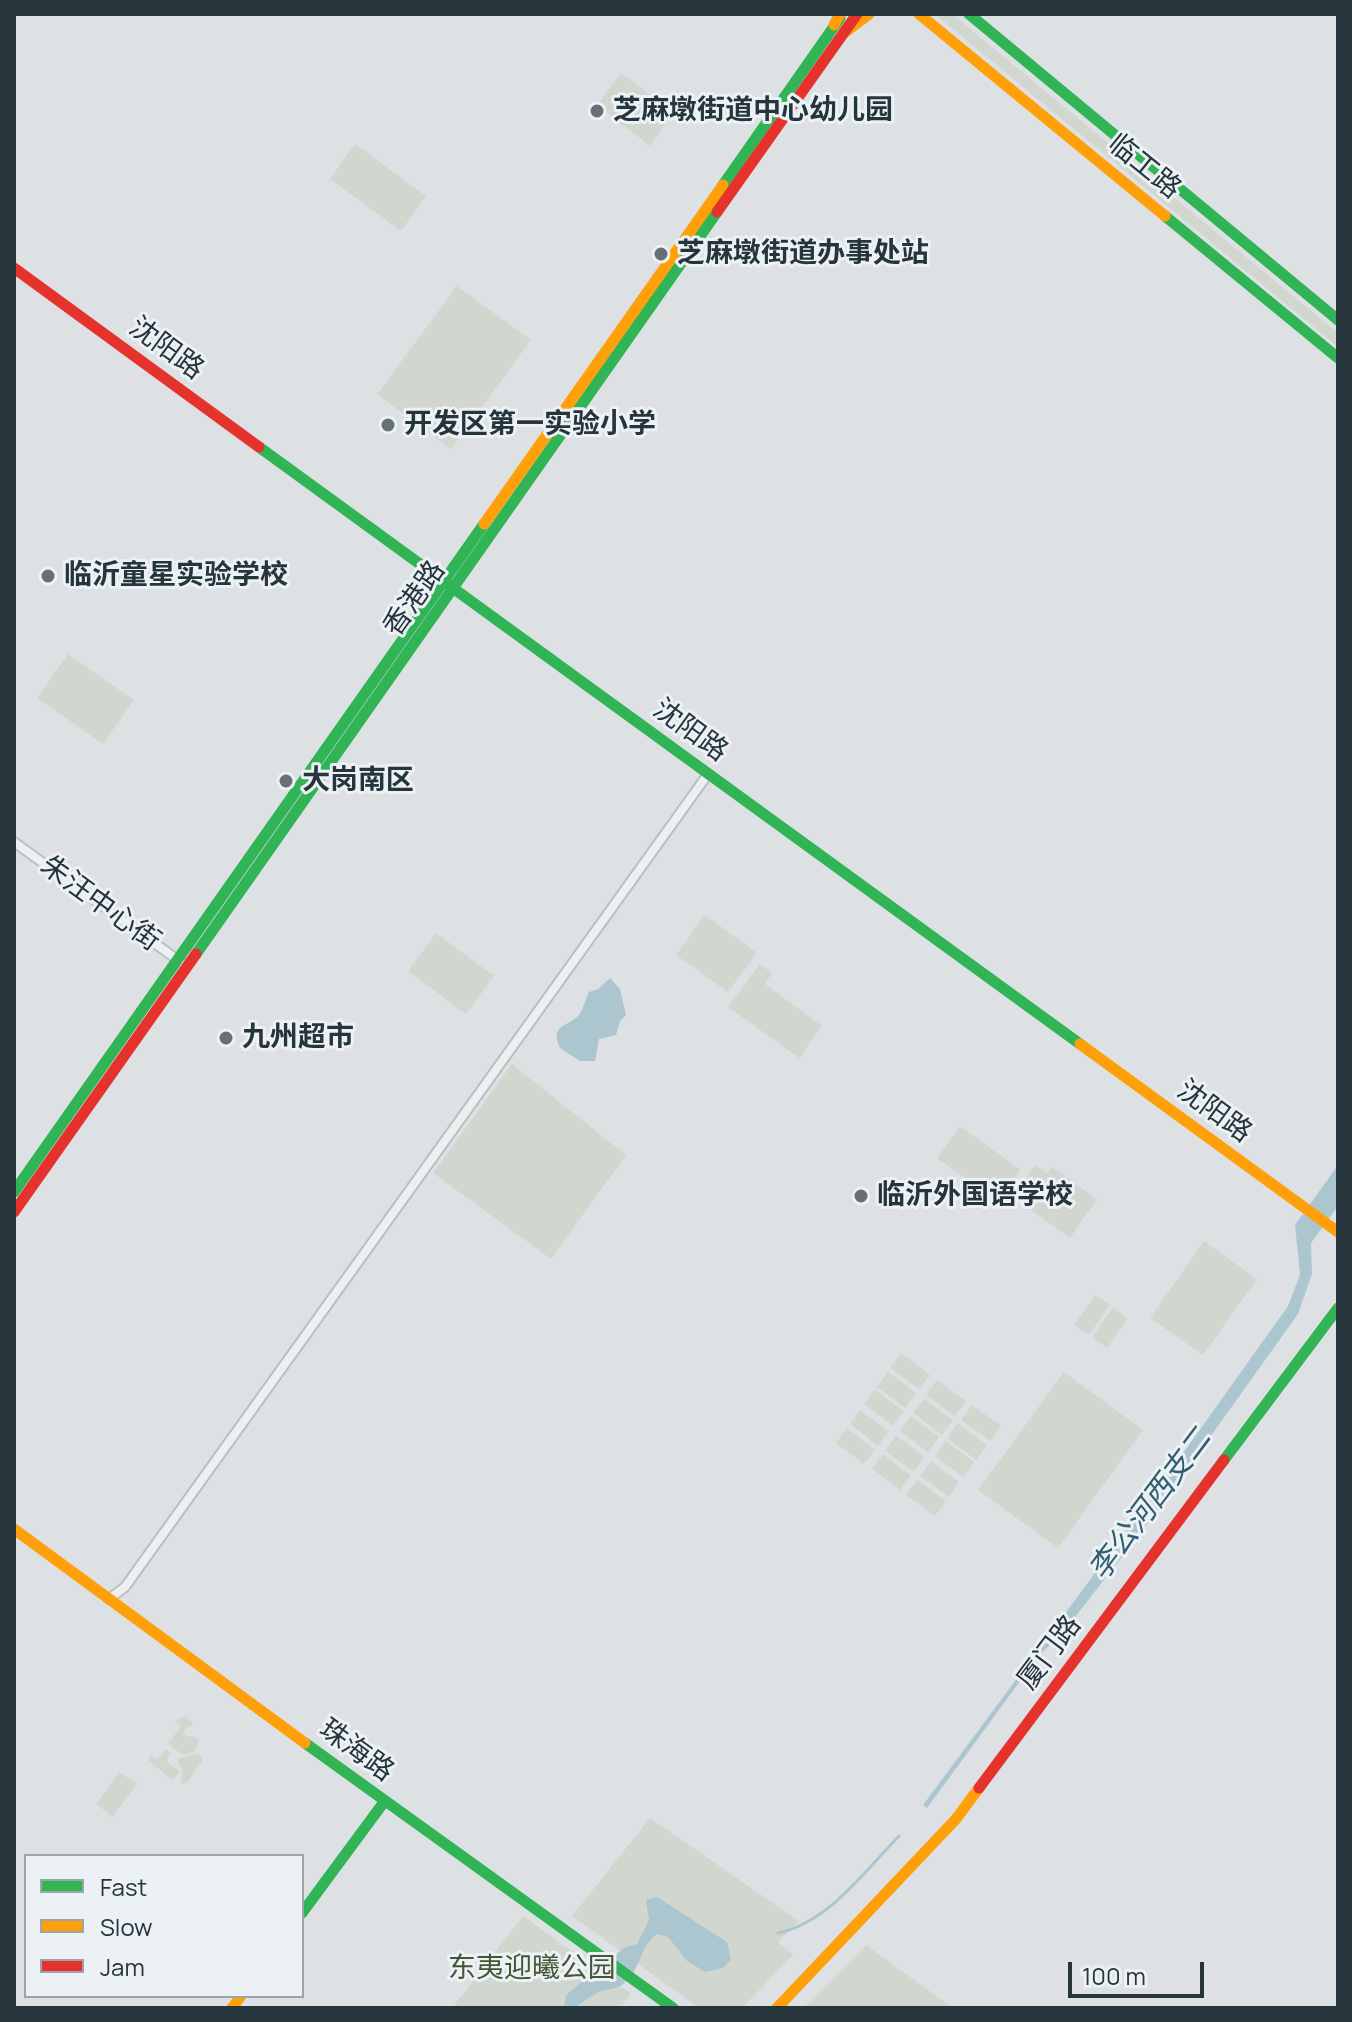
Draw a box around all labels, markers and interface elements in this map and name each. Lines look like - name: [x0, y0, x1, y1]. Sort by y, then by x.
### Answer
- place label: 芝麻墩街道中心幼儿园: [613, 94, 893, 128]
- marker: 芝麻墩街道中心幼儿园: [588, 102, 606, 120]
- street label: 临工路: [1101, 128, 1187, 206]
- place label: 芝麻墩街道办事处站: [677, 237, 929, 271]
- marker: 芝麻墩街道办事处站: [652, 245, 670, 263]
- street label: 沈阳路: [122, 311, 210, 387]
- place label: 开发区第一实验小学: [404, 408, 656, 442]
- marker: 开发区第一实验小学: [379, 416, 397, 434]
- street label: 香港路: [377, 555, 453, 643]
- place label: 临沂童星实验学校: [64, 559, 288, 593]
- marker: 临沂童星实验学校: [39, 567, 57, 585]
- street label: 沈阳路: [646, 693, 734, 769]
- place label: 大岗南区: [302, 764, 414, 798]
- marker: 大岗南区: [277, 772, 295, 790]
- street label: 朱汪中心街: [33, 849, 167, 959]
- place label: 九州超市: [242, 1021, 354, 1055]
- marker: 九州超市: [217, 1029, 235, 1047]
- street label: 沈阳路: [1170, 1074, 1258, 1150]
- place label: 临沂外国语学校: [877, 1179, 1073, 1213]
- marker: 临沂外国语学校: [852, 1187, 870, 1205]
- water label: 李公河西支二: [1082, 1422, 1220, 1588]
- street label: 厦门路: [1011, 1609, 1089, 1697]
- street label: 珠海路: [312, 1713, 400, 1789]
- legend: [24, 1854, 304, 1998]
- text: Fast: [100, 1870, 147, 1903]
- text: Slow: [100, 1910, 153, 1943]
- scale bar: [1072, 1946, 1208, 1996]
- text: Jam: [100, 1950, 145, 1983]
- park label: 东夷迎曦公园: [448, 1952, 616, 1986]
- text: 100 m: [1082, 1959, 1146, 1992]

